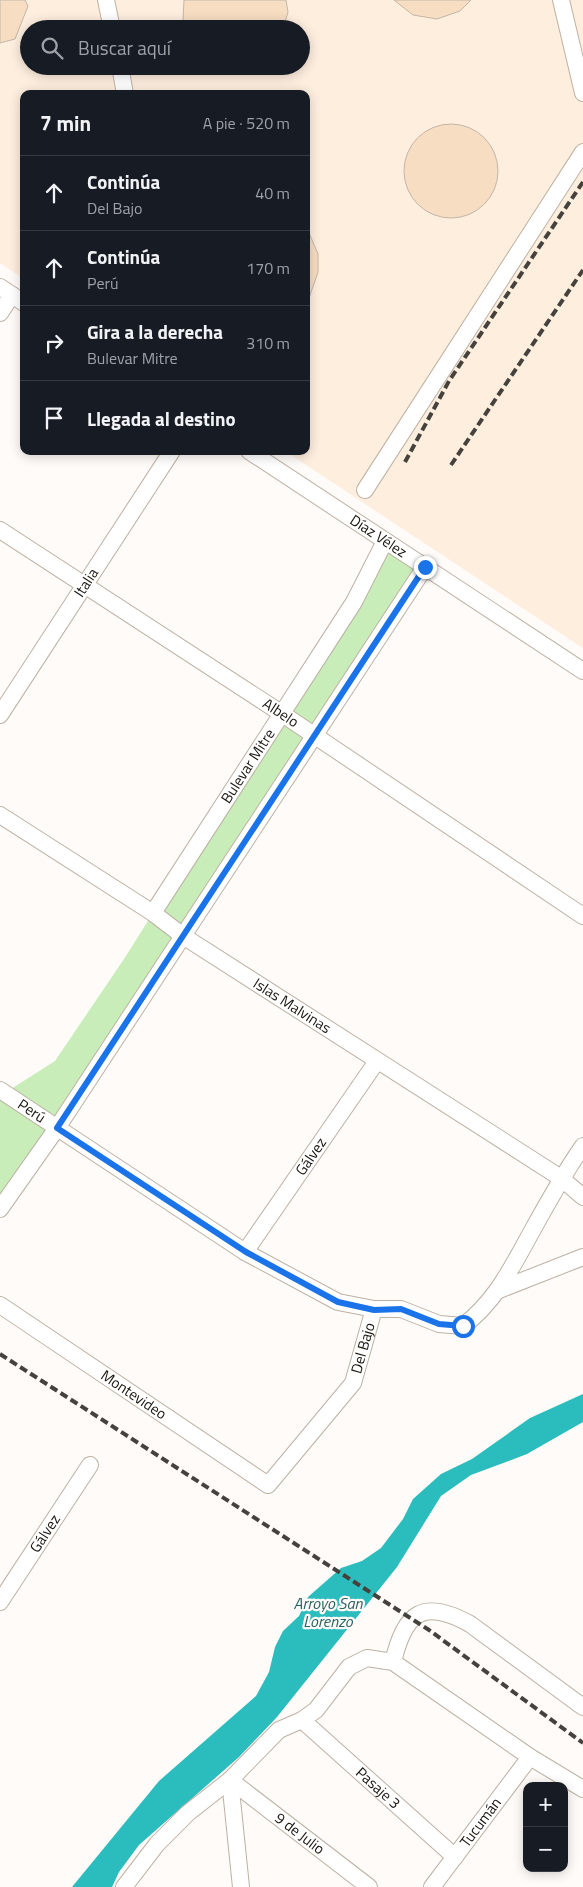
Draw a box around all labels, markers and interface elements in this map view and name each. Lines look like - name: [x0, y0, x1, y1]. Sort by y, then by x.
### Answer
- search box: [20, 20, 310, 75]
- text: Buscar aquí: [78, 33, 171, 62]
- icon: search: [38, 34, 66, 62]
- text: 7 min: [40, 107, 91, 139]
- text: A pie · 520 m: [203, 111, 290, 135]
- text: Continúa: [87, 167, 160, 196]
- icon: ahead: [40, 179, 68, 207]
- text: 40 m: [255, 181, 290, 205]
- text: Del Bajo: [87, 196, 142, 220]
- text: Continúa: [87, 242, 160, 271]
- icon: ahead: [40, 254, 68, 282]
- text: 170 m: [246, 256, 290, 280]
- text: Perú: [87, 271, 119, 295]
- text: Gira a la derecha: [87, 317, 223, 346]
- icon: right: [40, 329, 68, 357]
- text: 310 m: [246, 331, 290, 355]
- text: Bulevar Mitre: [87, 346, 178, 370]
- icon: arrive: [40, 404, 68, 432]
- text: Llegada al destino: [87, 404, 236, 433]
- street label: Díaz Vélez: [346, 509, 412, 563]
- route end: [414, 556, 437, 579]
- street label: Italia: [68, 563, 104, 602]
- street label: Albelo: [258, 692, 304, 733]
- street label: Bulevar Mitre: [215, 724, 280, 808]
- street label: Islas Malvinas: [249, 972, 336, 1039]
- street label: Perú: [13, 1093, 51, 1128]
- street label: Gálvez: [289, 1132, 332, 1180]
- route start: [452, 1315, 475, 1338]
- street label: Del Bajo: [344, 1320, 381, 1376]
- street label: Montevideo: [96, 1364, 172, 1425]
- street label: Gálvez: [24, 1509, 66, 1557]
- water label: Arroyo San Lorenzo: [294, 1591, 363, 1633]
- street label: Pasaje 3: [351, 1761, 406, 1814]
- map controls: [523, 1782, 568, 1872]
- button: +: [523, 1782, 568, 1827]
- street label: Tucumán: [454, 1792, 507, 1852]
- street label: 9 de Julio: [270, 1807, 330, 1860]
- button: −: [523, 1827, 568, 1872]

